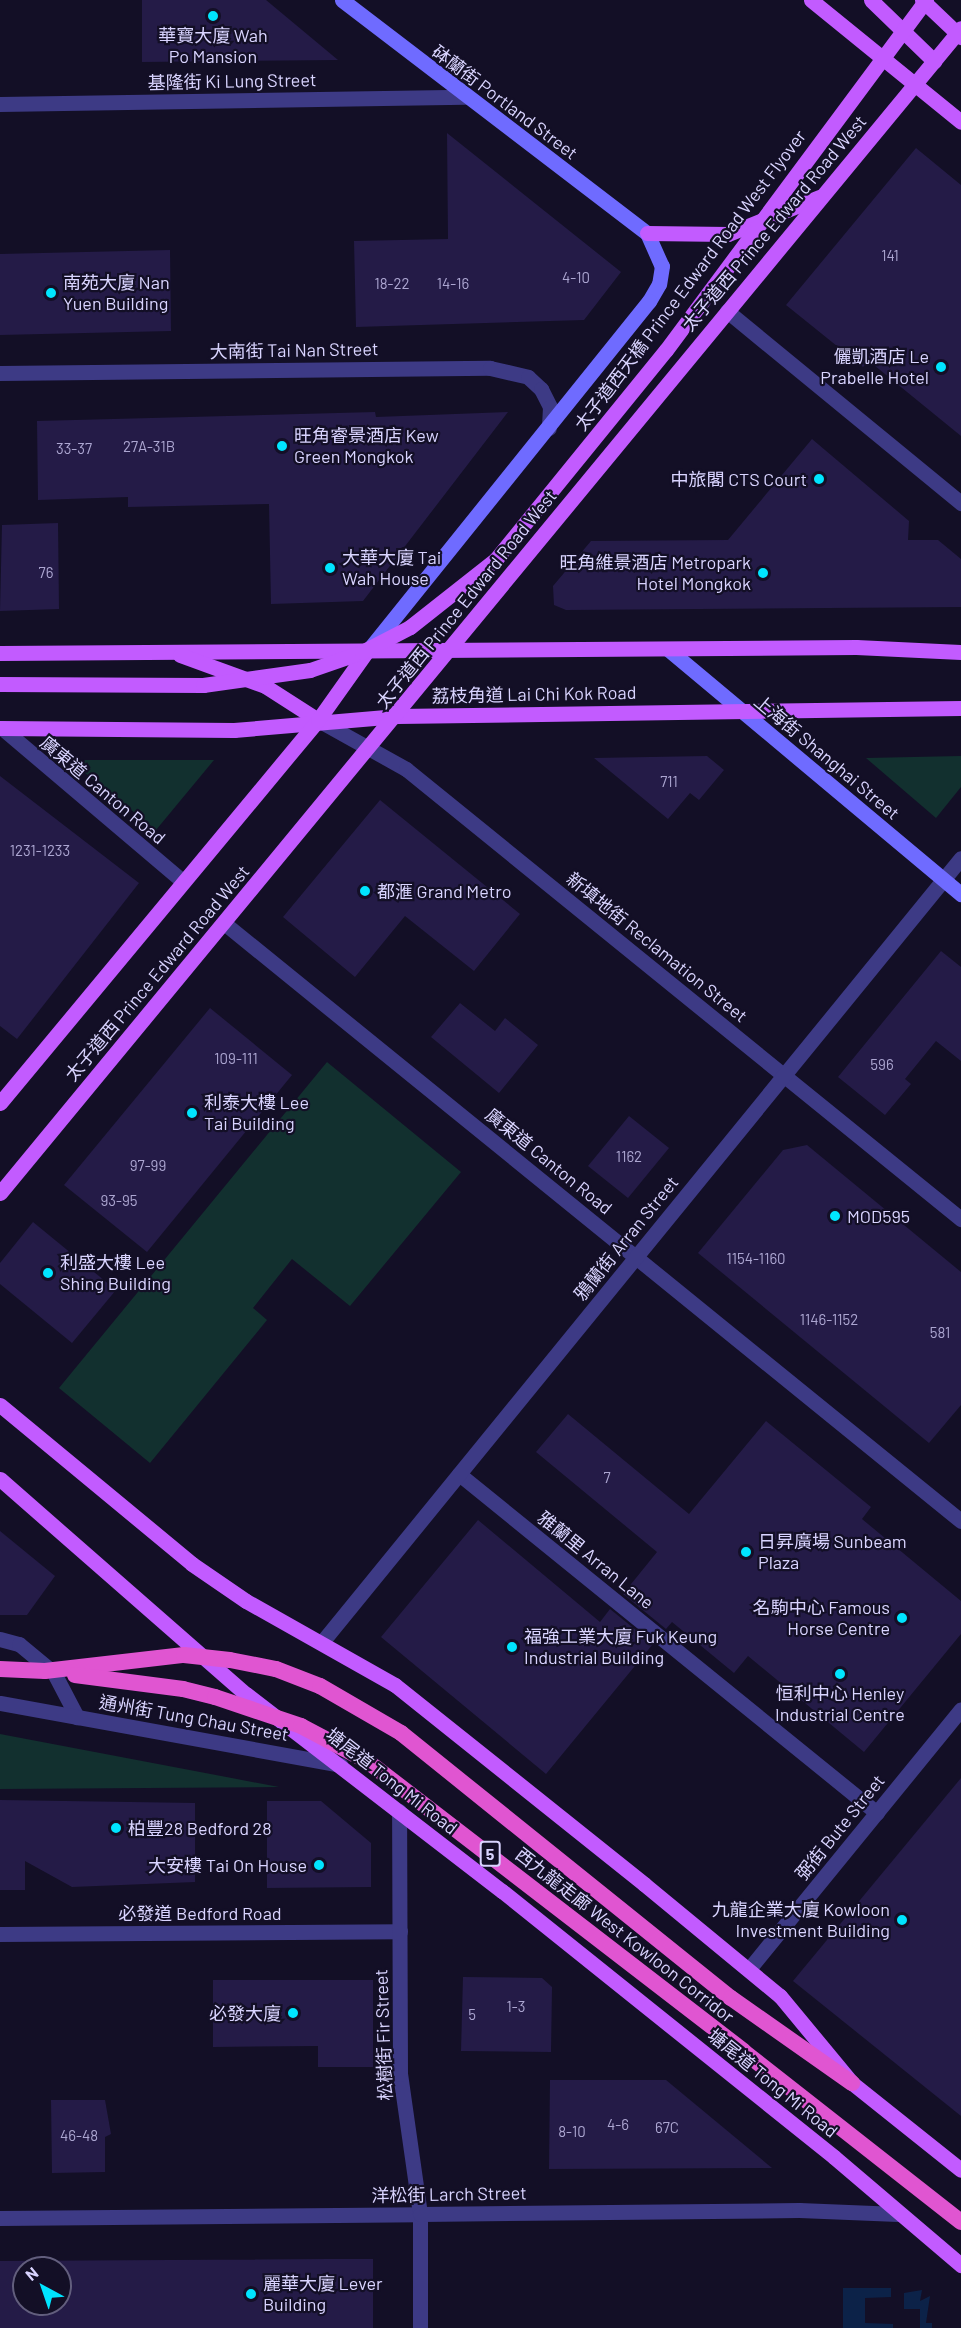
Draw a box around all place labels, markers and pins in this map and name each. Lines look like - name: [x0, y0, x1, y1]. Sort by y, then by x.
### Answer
- marker: 華寶大廈 Wah Po Mansion: [206, 9, 220, 23]
- place label: 華寶大廈 Wah Po Mansion: [158, 25, 268, 68]
- place label: 南苑大廈 Nan Yuen Building: [63, 272, 170, 314]
- marker: 南苑大廈 Nan Yuen Building: [44, 286, 58, 300]
- place label: 儷凱酒店 Le Prabelle Hotel: [820, 346, 929, 388]
- marker: 儷凱酒店 Le Prabelle Hotel: [934, 360, 948, 374]
- place label: 旺角睿景酒店 Kew Green Mongkok: [294, 425, 439, 468]
- marker: 旺角睿景酒店 Kew Green Mongkok: [275, 439, 289, 453]
- place label: 中旅閣 CTS Court: [671, 468, 807, 490]
- marker: 中旅閣 CTS Court: [812, 472, 826, 486]
- place label: 大華大廈 Tai Wah House: [342, 547, 441, 590]
- place label: 旺角維景酒店 Metropark Hotel Mongkok: [560, 552, 751, 594]
- marker: 大華大廈 Tai Wah House: [323, 561, 337, 575]
- marker: 旺角維景酒店 Metropark Hotel Mongkok: [756, 566, 770, 580]
- place label: 都滙 Grand Metro: [377, 880, 512, 902]
- marker: 都滙 Grand Metro: [358, 884, 372, 898]
- place label: 利泰大樓 Lee Tai Building: [204, 1092, 309, 1134]
- marker: 利泰大樓 Lee Tai Building: [185, 1106, 199, 1120]
- place label: MOD595: [847, 1205, 910, 1227]
- marker: MOD595: [828, 1209, 842, 1223]
- place label: 利盛大樓 Lee Shing Building: [60, 1252, 171, 1294]
- marker: 利盛大樓 Lee Shing Building: [41, 1266, 55, 1280]
- place label: 日昇廣場 Sunbeam Plaza: [758, 1531, 907, 1574]
- marker: 日昇廣場 Sunbeam Plaza: [739, 1545, 753, 1559]
- place label: 名駒中心 Famous Horse Centre: [753, 1597, 890, 1640]
- marker: 名駒中心 Famous Horse Centre: [895, 1611, 909, 1625]
- place label: 福強工業大廈 Fuk Keung Industrial Building: [524, 1626, 717, 1668]
- marker: 福強工業大廈 Fuk Keung Industrial Building: [505, 1640, 519, 1654]
- marker: 恒利中心 Henley Industrial Centre: [833, 1667, 847, 1681]
- place label: 恒利中心 Henley Industrial Centre: [775, 1683, 905, 1726]
- place label: 柏豐28 Bedford 28: [128, 1817, 272, 1839]
- marker: 柏豐28 Bedford 28: [109, 1821, 123, 1835]
- place label: 大安樓 Tai On House: [148, 1854, 307, 1876]
- marker: 大安樓 Tai On House: [312, 1858, 326, 1872]
- place label: 九龍企業大廈 Kowloon Investment Building: [712, 1899, 890, 1942]
- marker: 九龍企業大廈 Kowloon Investment Building: [895, 1913, 909, 1927]
- place label: 必發大廈: [209, 2002, 281, 2024]
- marker: 必發大廈: [286, 2006, 300, 2020]
- place label: 麗華大廈 Lever Building: [263, 2273, 383, 2316]
- marker: 麗華大廈 Lever Building: [244, 2287, 258, 2301]

